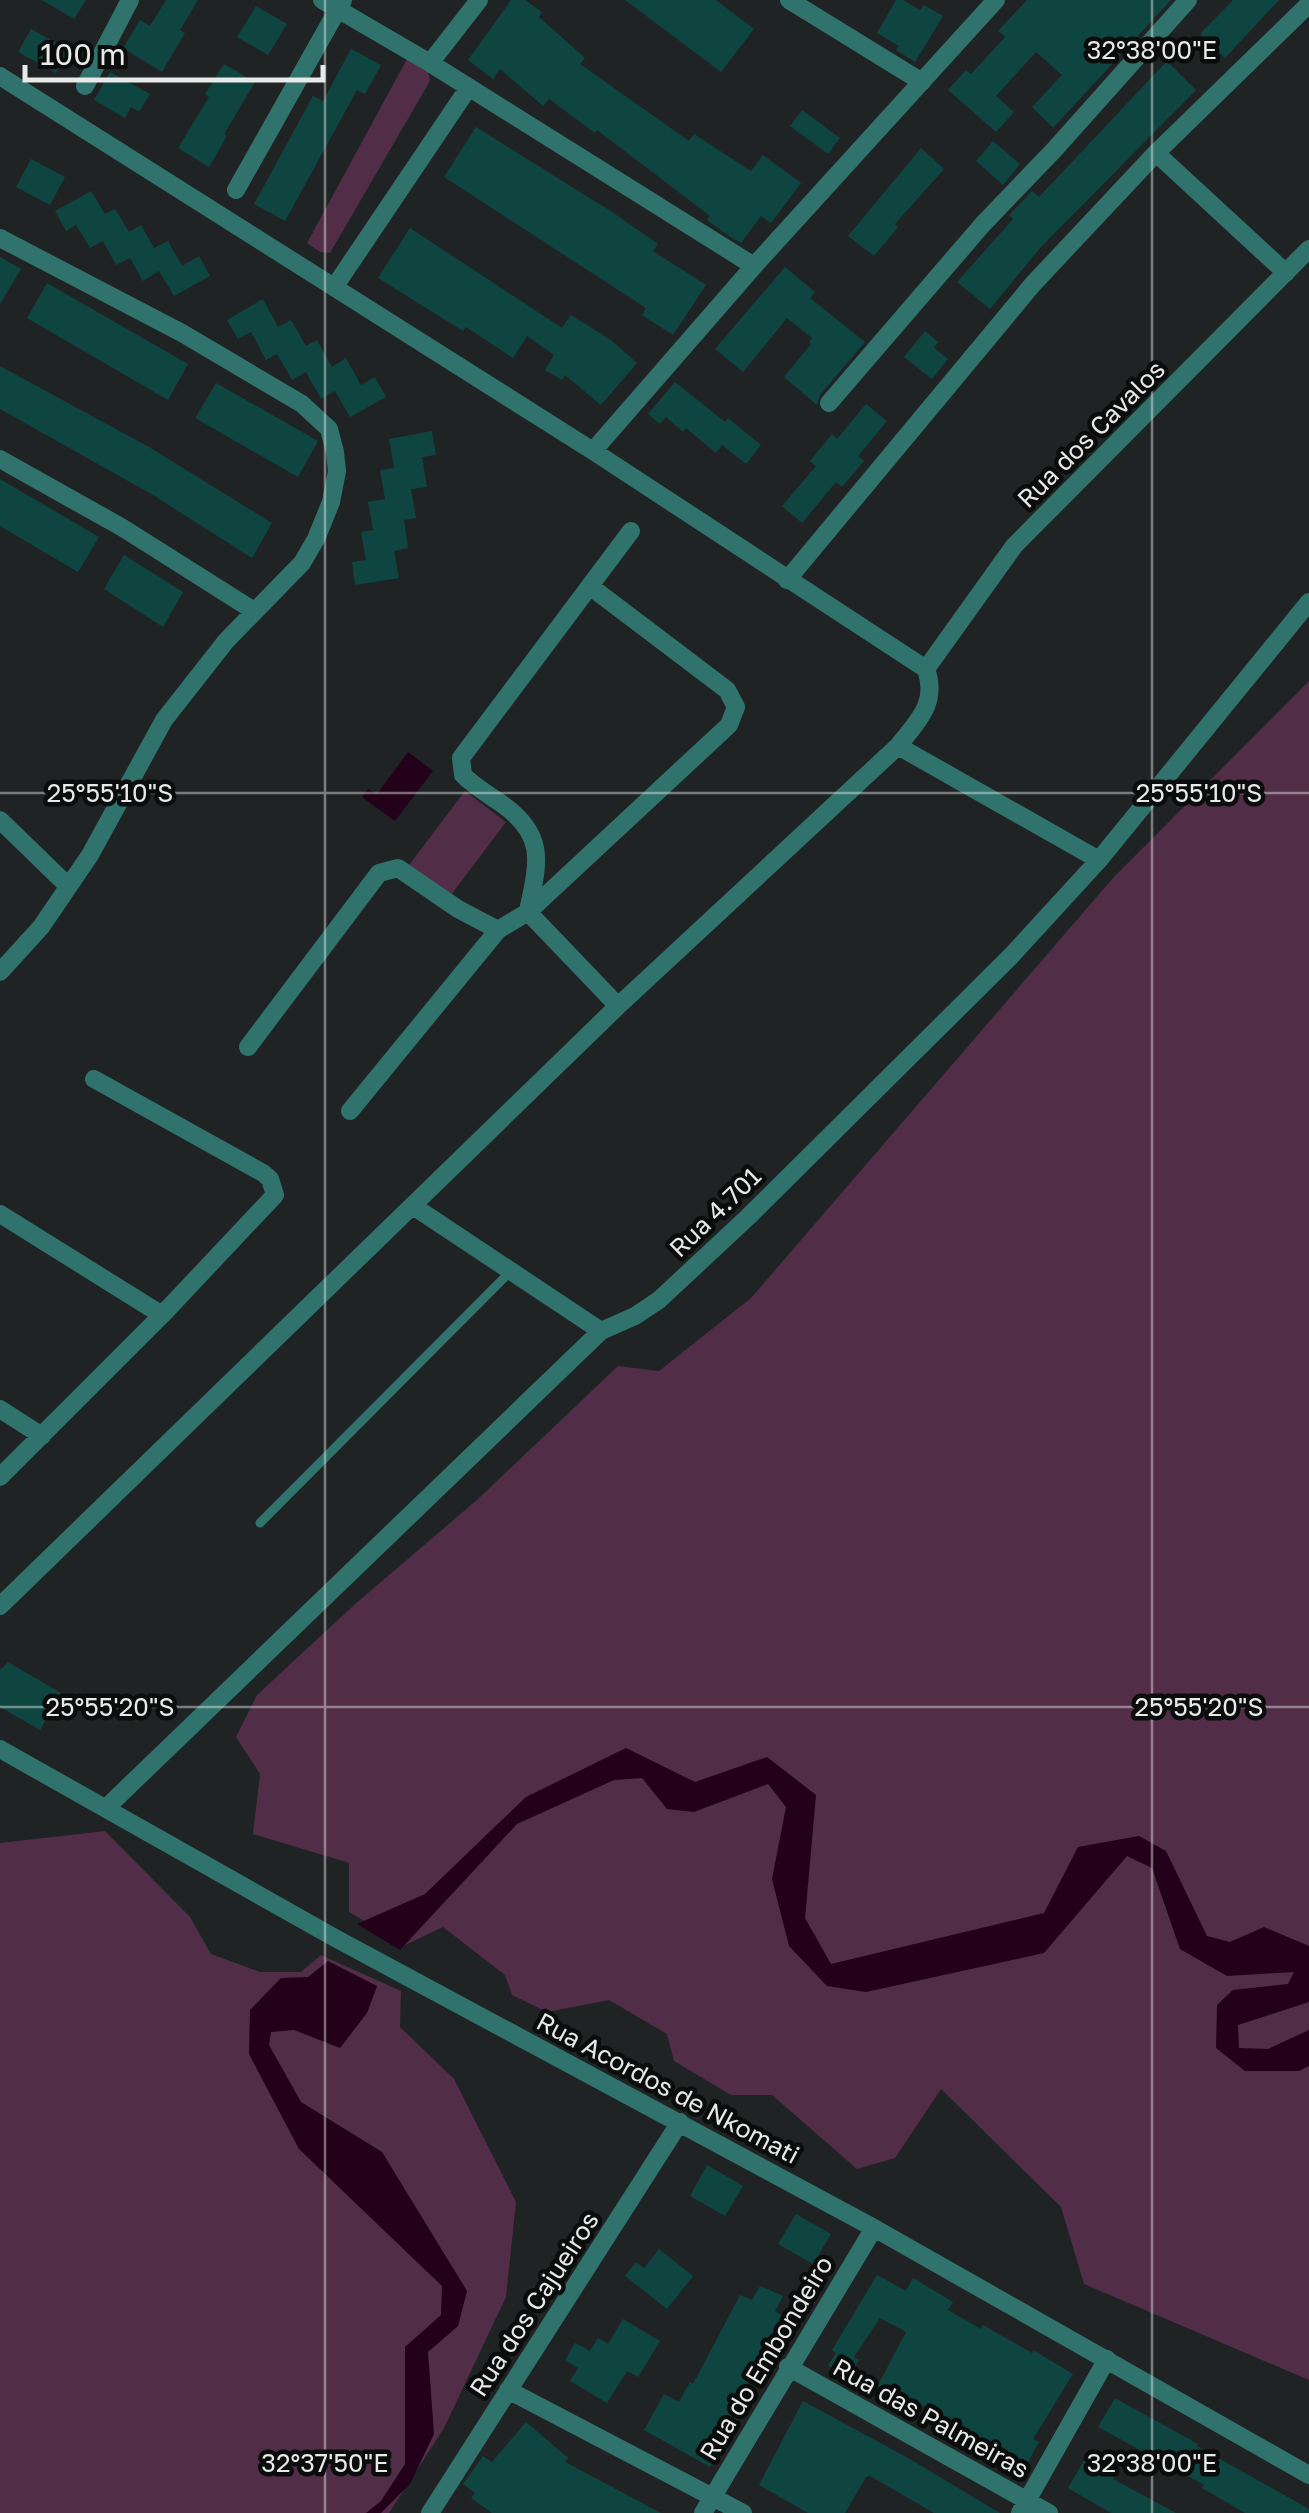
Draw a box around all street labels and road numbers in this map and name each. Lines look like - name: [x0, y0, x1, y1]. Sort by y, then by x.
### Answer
- street label: Rua dos Cavalos: [1010, 353, 1171, 514]
- street label: Rua 4.701: [662, 1160, 767, 1263]
- street label: Rua Acordos de Nkomati: [532, 2005, 805, 2170]
- street label: Rua dos Cajueiros: [462, 2206, 605, 2402]
- street label: Rua do Embondeiro: [692, 2250, 839, 2466]
- street label: Rua das Palmeiras: [828, 2351, 1035, 2484]

